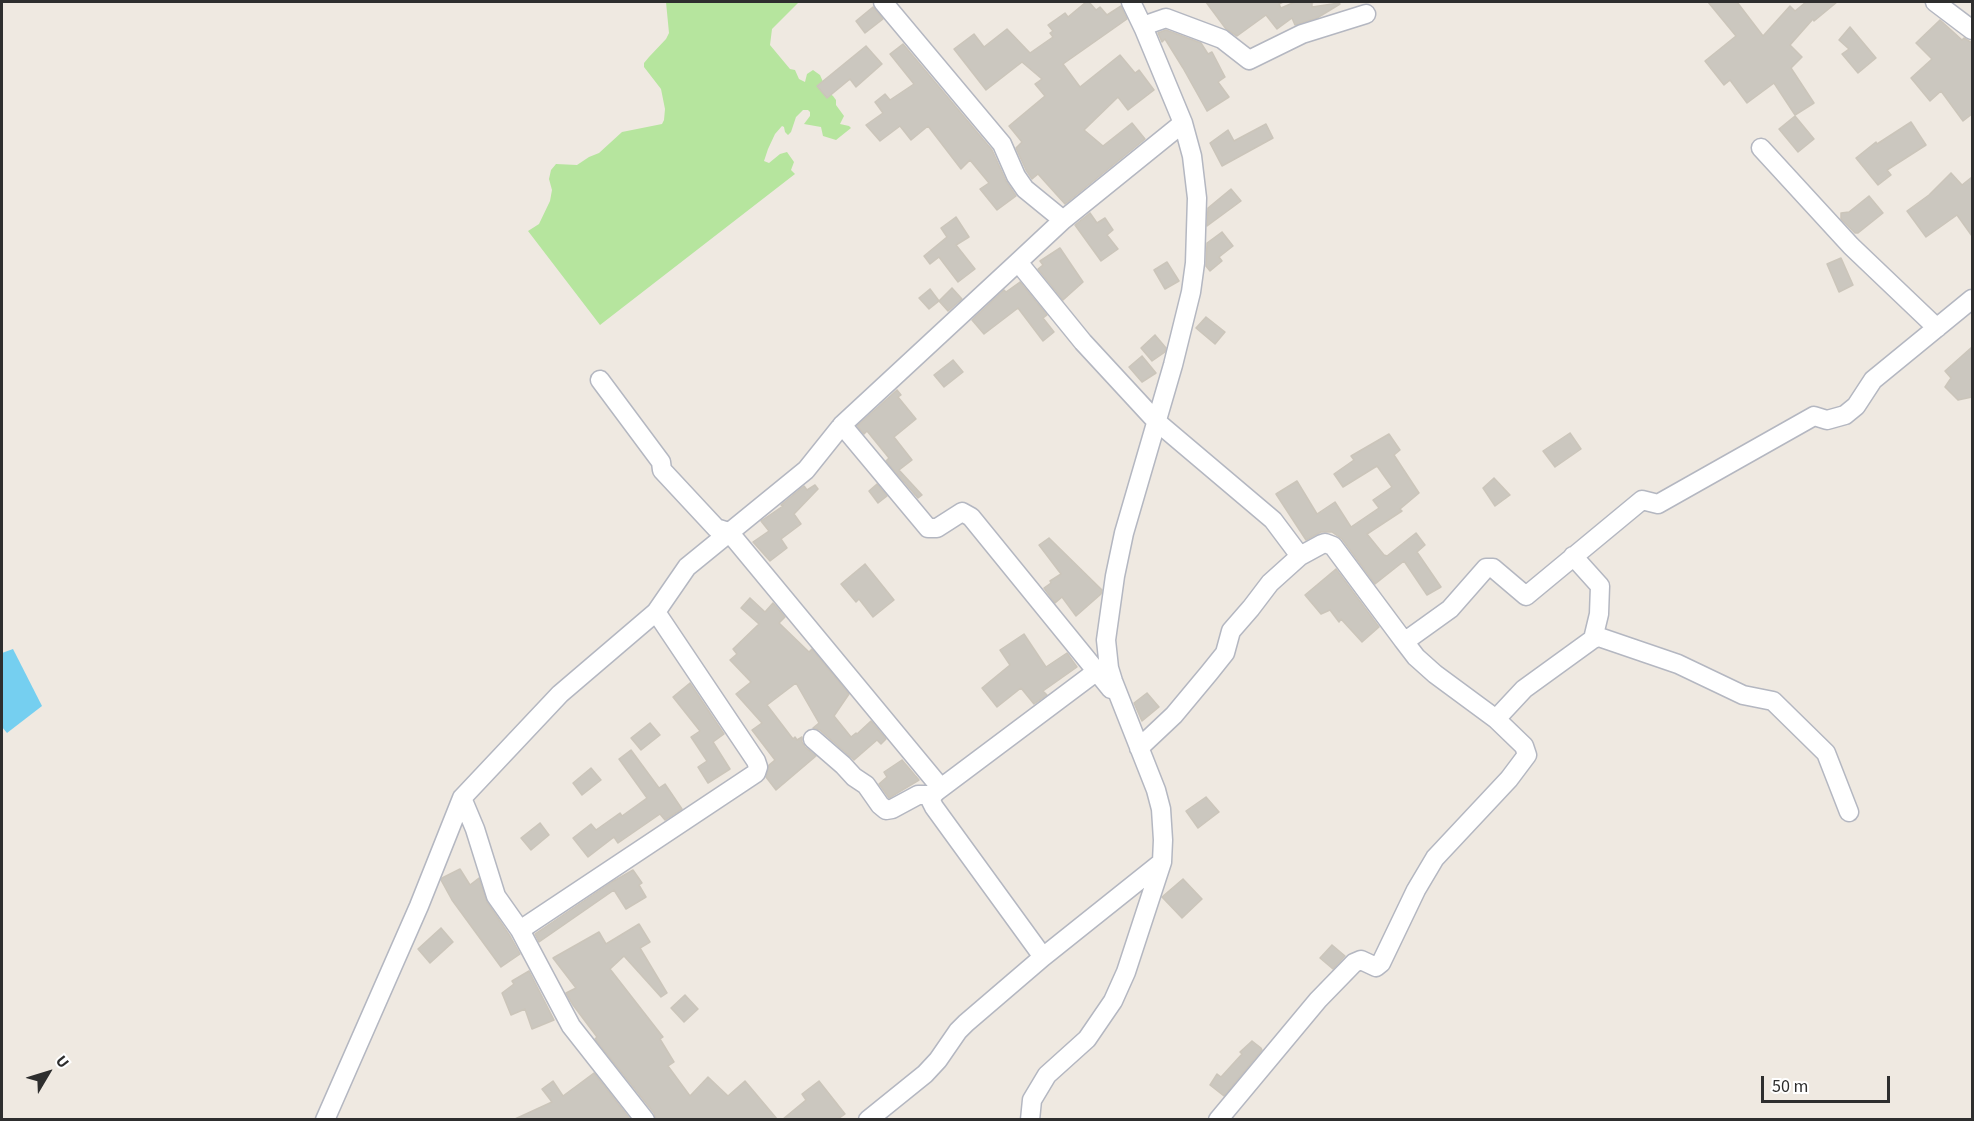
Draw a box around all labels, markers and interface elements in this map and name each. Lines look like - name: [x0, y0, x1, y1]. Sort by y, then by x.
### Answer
- north arrow: [18, 1043, 78, 1103]
- text: U: [50, 1051, 74, 1073]
- scale bar: [1764, 1064, 1893, 1102]
- text: 50 m: [1772, 1074, 1808, 1099]

